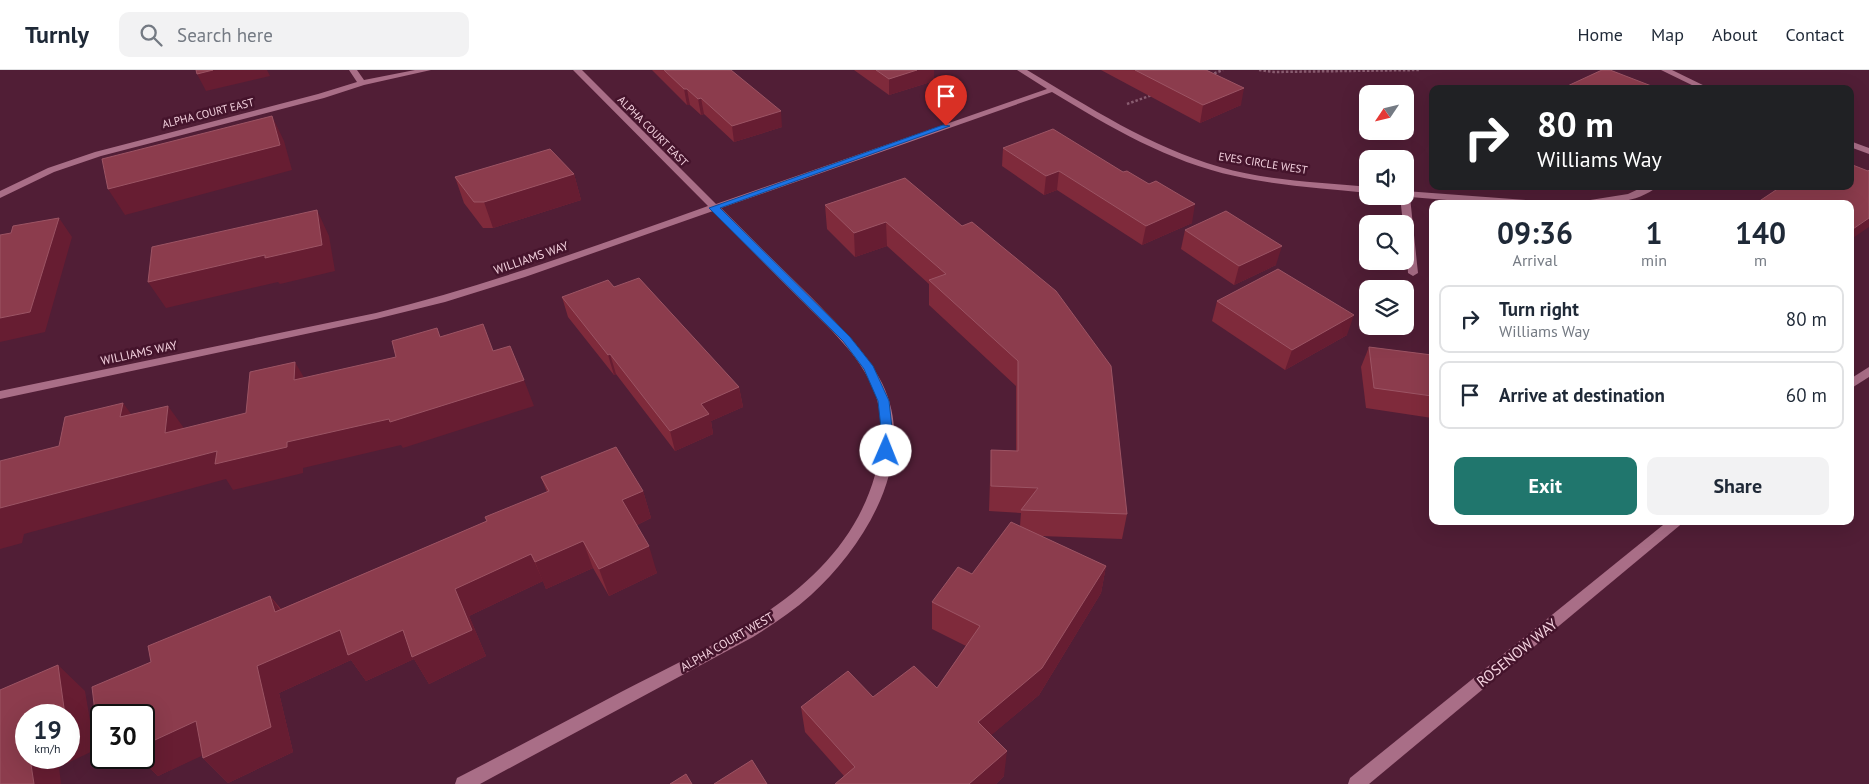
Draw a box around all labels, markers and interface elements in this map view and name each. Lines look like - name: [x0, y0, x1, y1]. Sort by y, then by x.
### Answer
- search box: [119, 12, 469, 57]
- text: Turnly: [25, 19, 89, 50]
- icon: search: [137, 21, 165, 49]
- text: Search here: [177, 23, 273, 47]
- text: Home: [1577, 23, 1623, 46]
- text: Map: [1651, 23, 1684, 46]
- text: About: [1712, 23, 1758, 46]
- text: Contact: [1786, 23, 1844, 46]
- pin: [925, 75, 967, 126]
- icon: arrive: [932, 82, 960, 110]
- north arrow: [1359, 85, 1414, 140]
- map controls: [1359, 85, 1414, 335]
- street label: ALPHA COURT EAST: [615, 93, 691, 169]
- street label: ALPHA COURT EAST: [161, 95, 255, 131]
- text: 80 m: [1537, 101, 1614, 147]
- icon: right: [1454, 105, 1519, 170]
- text: Williams Way: [1537, 145, 1662, 173]
- street label: EVES CIRCLE WEST: [1218, 149, 1308, 177]
- button: sound: [1359, 150, 1414, 205]
- text: 09:36: [1497, 213, 1573, 252]
- text: 1: [1646, 213, 1663, 252]
- text: 140: [1735, 213, 1786, 252]
- button: search: [1359, 215, 1414, 270]
- street label: WILLIAMS WAY: [492, 238, 570, 277]
- text: Arrival: [1513, 250, 1557, 270]
- text: min: [1641, 250, 1667, 270]
- text: m: [1754, 250, 1767, 270]
- button: layers: [1359, 280, 1414, 335]
- text: Turn right: [1499, 297, 1579, 321]
- icon: right: [1456, 305, 1484, 333]
- text: 80 m: [1786, 307, 1827, 331]
- text: Williams Way: [1499, 321, 1590, 341]
- street label: WILLIAMS WAY: [99, 337, 179, 368]
- icon: arrive: [1456, 381, 1484, 409]
- text: Arrive at destination: [1499, 383, 1665, 407]
- text: 60 m: [1786, 383, 1827, 407]
- position arrow: [859, 424, 911, 476]
- button: Exit: [1454, 457, 1637, 515]
- button: Share: [1647, 457, 1829, 515]
- street label: ALPHA COURT WEST: [677, 609, 776, 674]
- street label: ROSENOW WAY: [1472, 614, 1561, 691]
- speed limit sign: 30: [90, 704, 155, 769]
- text: 19: [33, 714, 62, 746]
- text: km/h: [34, 741, 61, 756]

